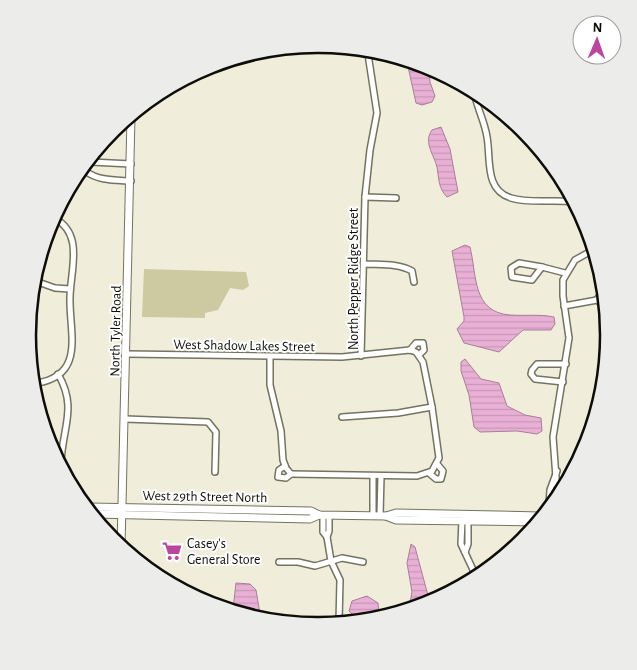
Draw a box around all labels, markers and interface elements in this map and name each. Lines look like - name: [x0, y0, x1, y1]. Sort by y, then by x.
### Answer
- north arrow: [572, 15, 622, 65]
- text: N: [592, 21, 603, 35]
- street label: North Pepper Ridge Street: [347, 207, 361, 350]
- street label: North Tyler Road: [108, 285, 124, 377]
- street label: West Shadow Lakes Street: [173, 338, 315, 354]
- street label: West 29th Street North: [142, 489, 268, 505]
- place label: Casey's General Store: [187, 537, 260, 567]
- supermarket icon: Casey's General Store: [161, 540, 183, 562]

